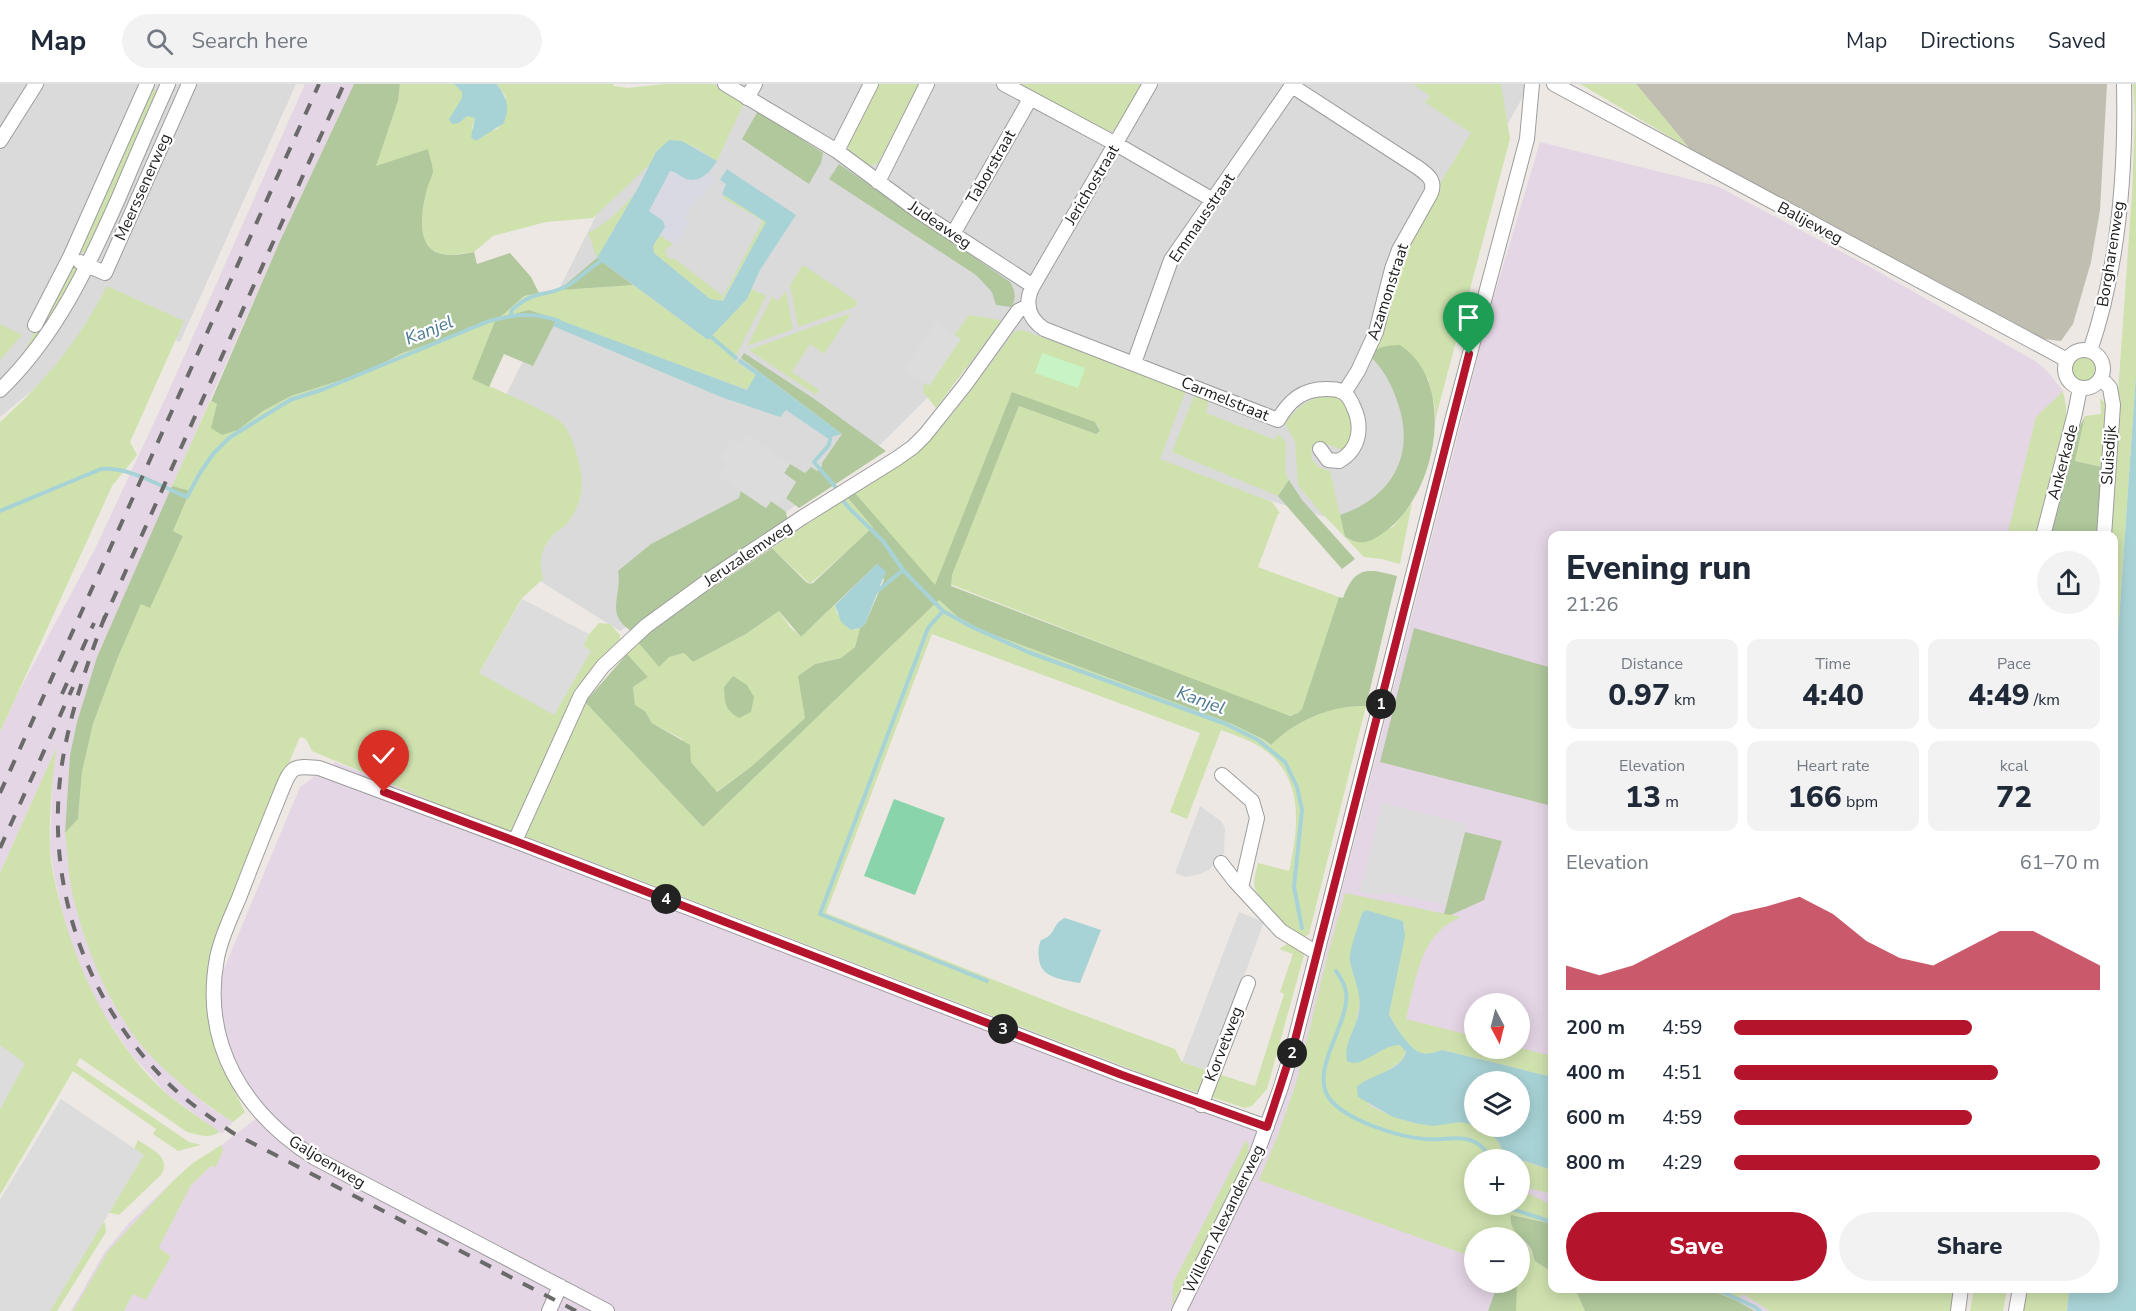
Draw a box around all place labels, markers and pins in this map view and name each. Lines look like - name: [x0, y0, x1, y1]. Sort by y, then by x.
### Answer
- pin: [1443, 292, 1494, 354]
- pin: 1: [1366, 689, 1396, 719]
- pin: [358, 730, 409, 792]
- pin: 4: [651, 884, 681, 914]
- pin: 3: [988, 1014, 1018, 1044]
- pin: 2: [1277, 1038, 1307, 1068]

